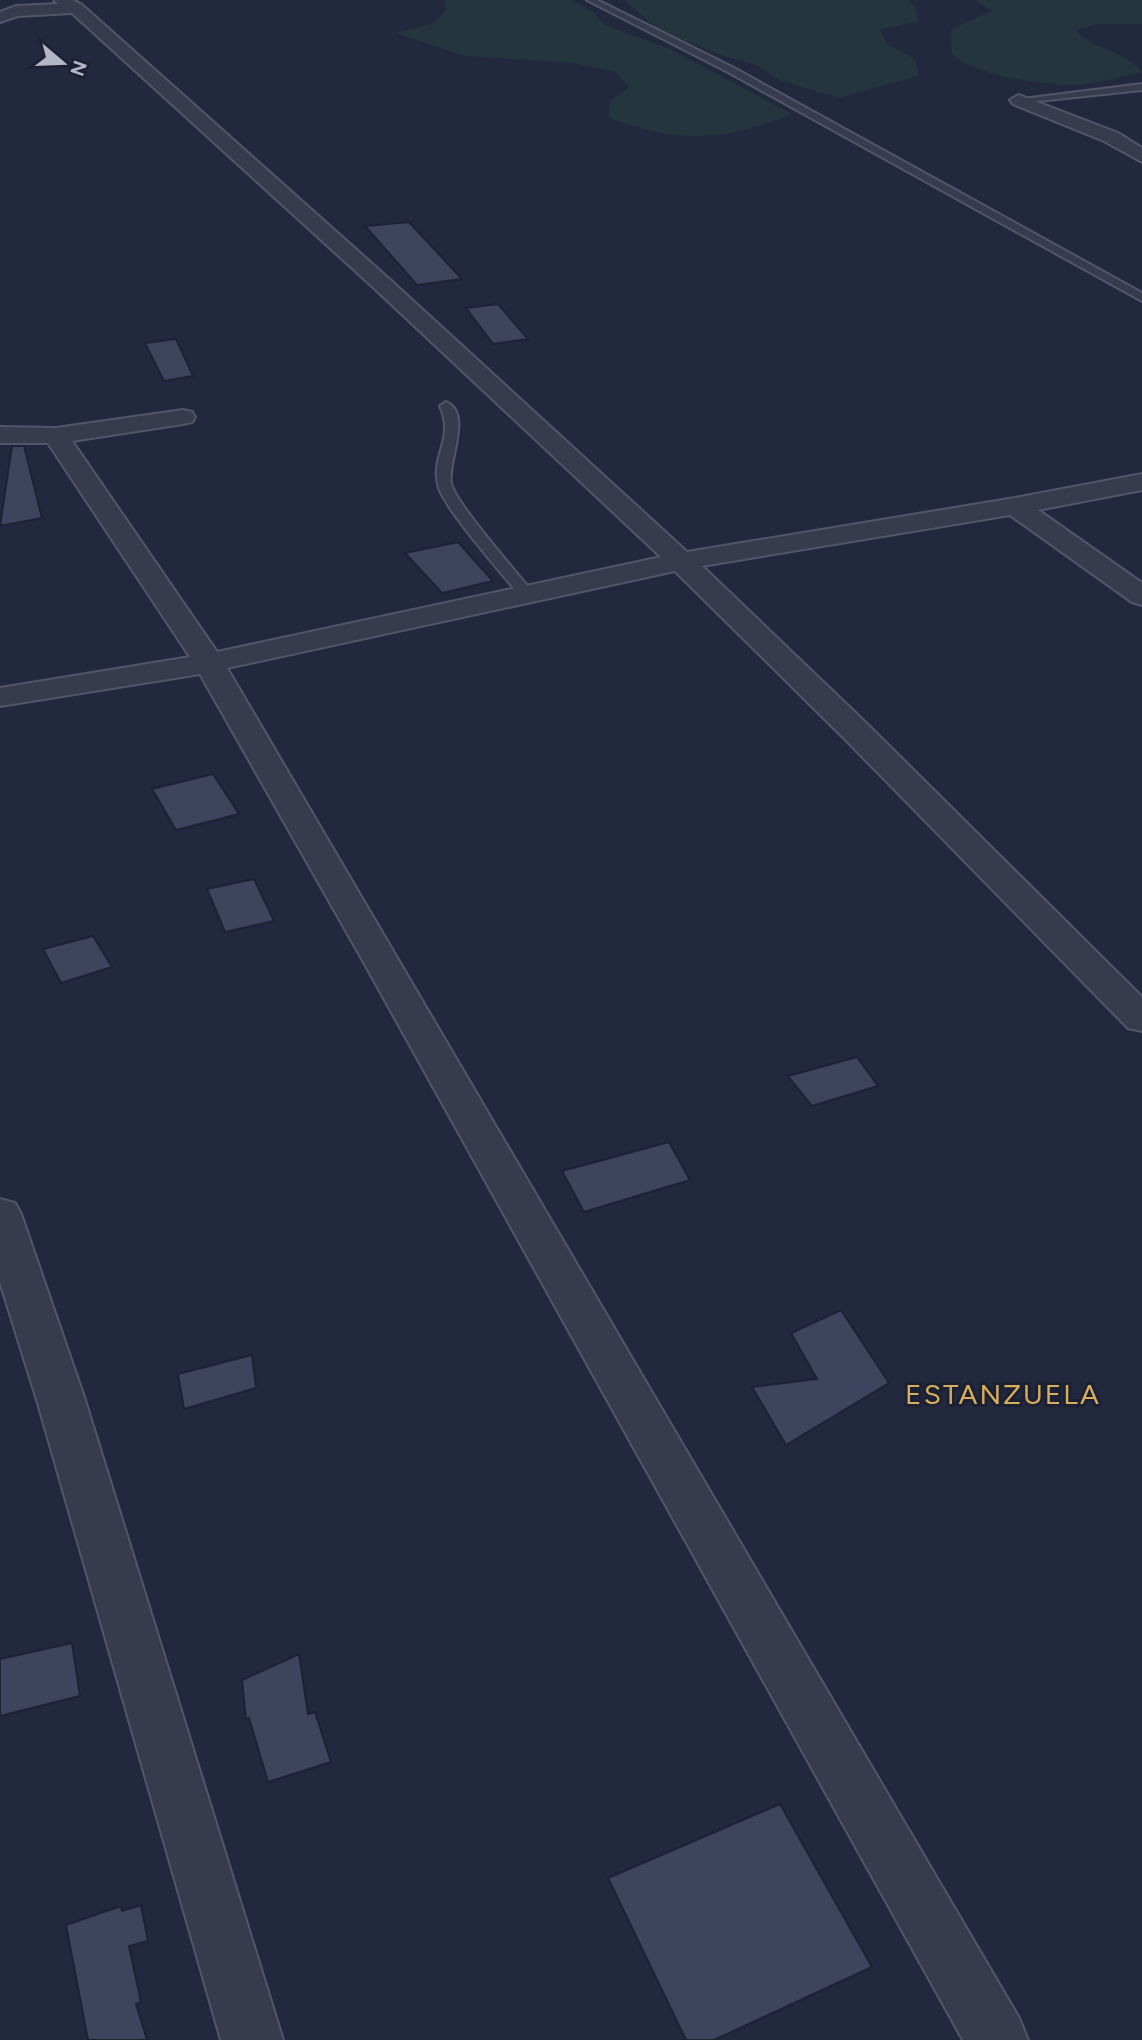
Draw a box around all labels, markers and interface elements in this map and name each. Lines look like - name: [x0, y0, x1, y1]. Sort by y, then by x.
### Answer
- north arrow: [28, 28, 98, 98]
- text: N: [65, 58, 92, 79]
- district label: ESTANZUELA: [905, 1377, 1101, 1411]

